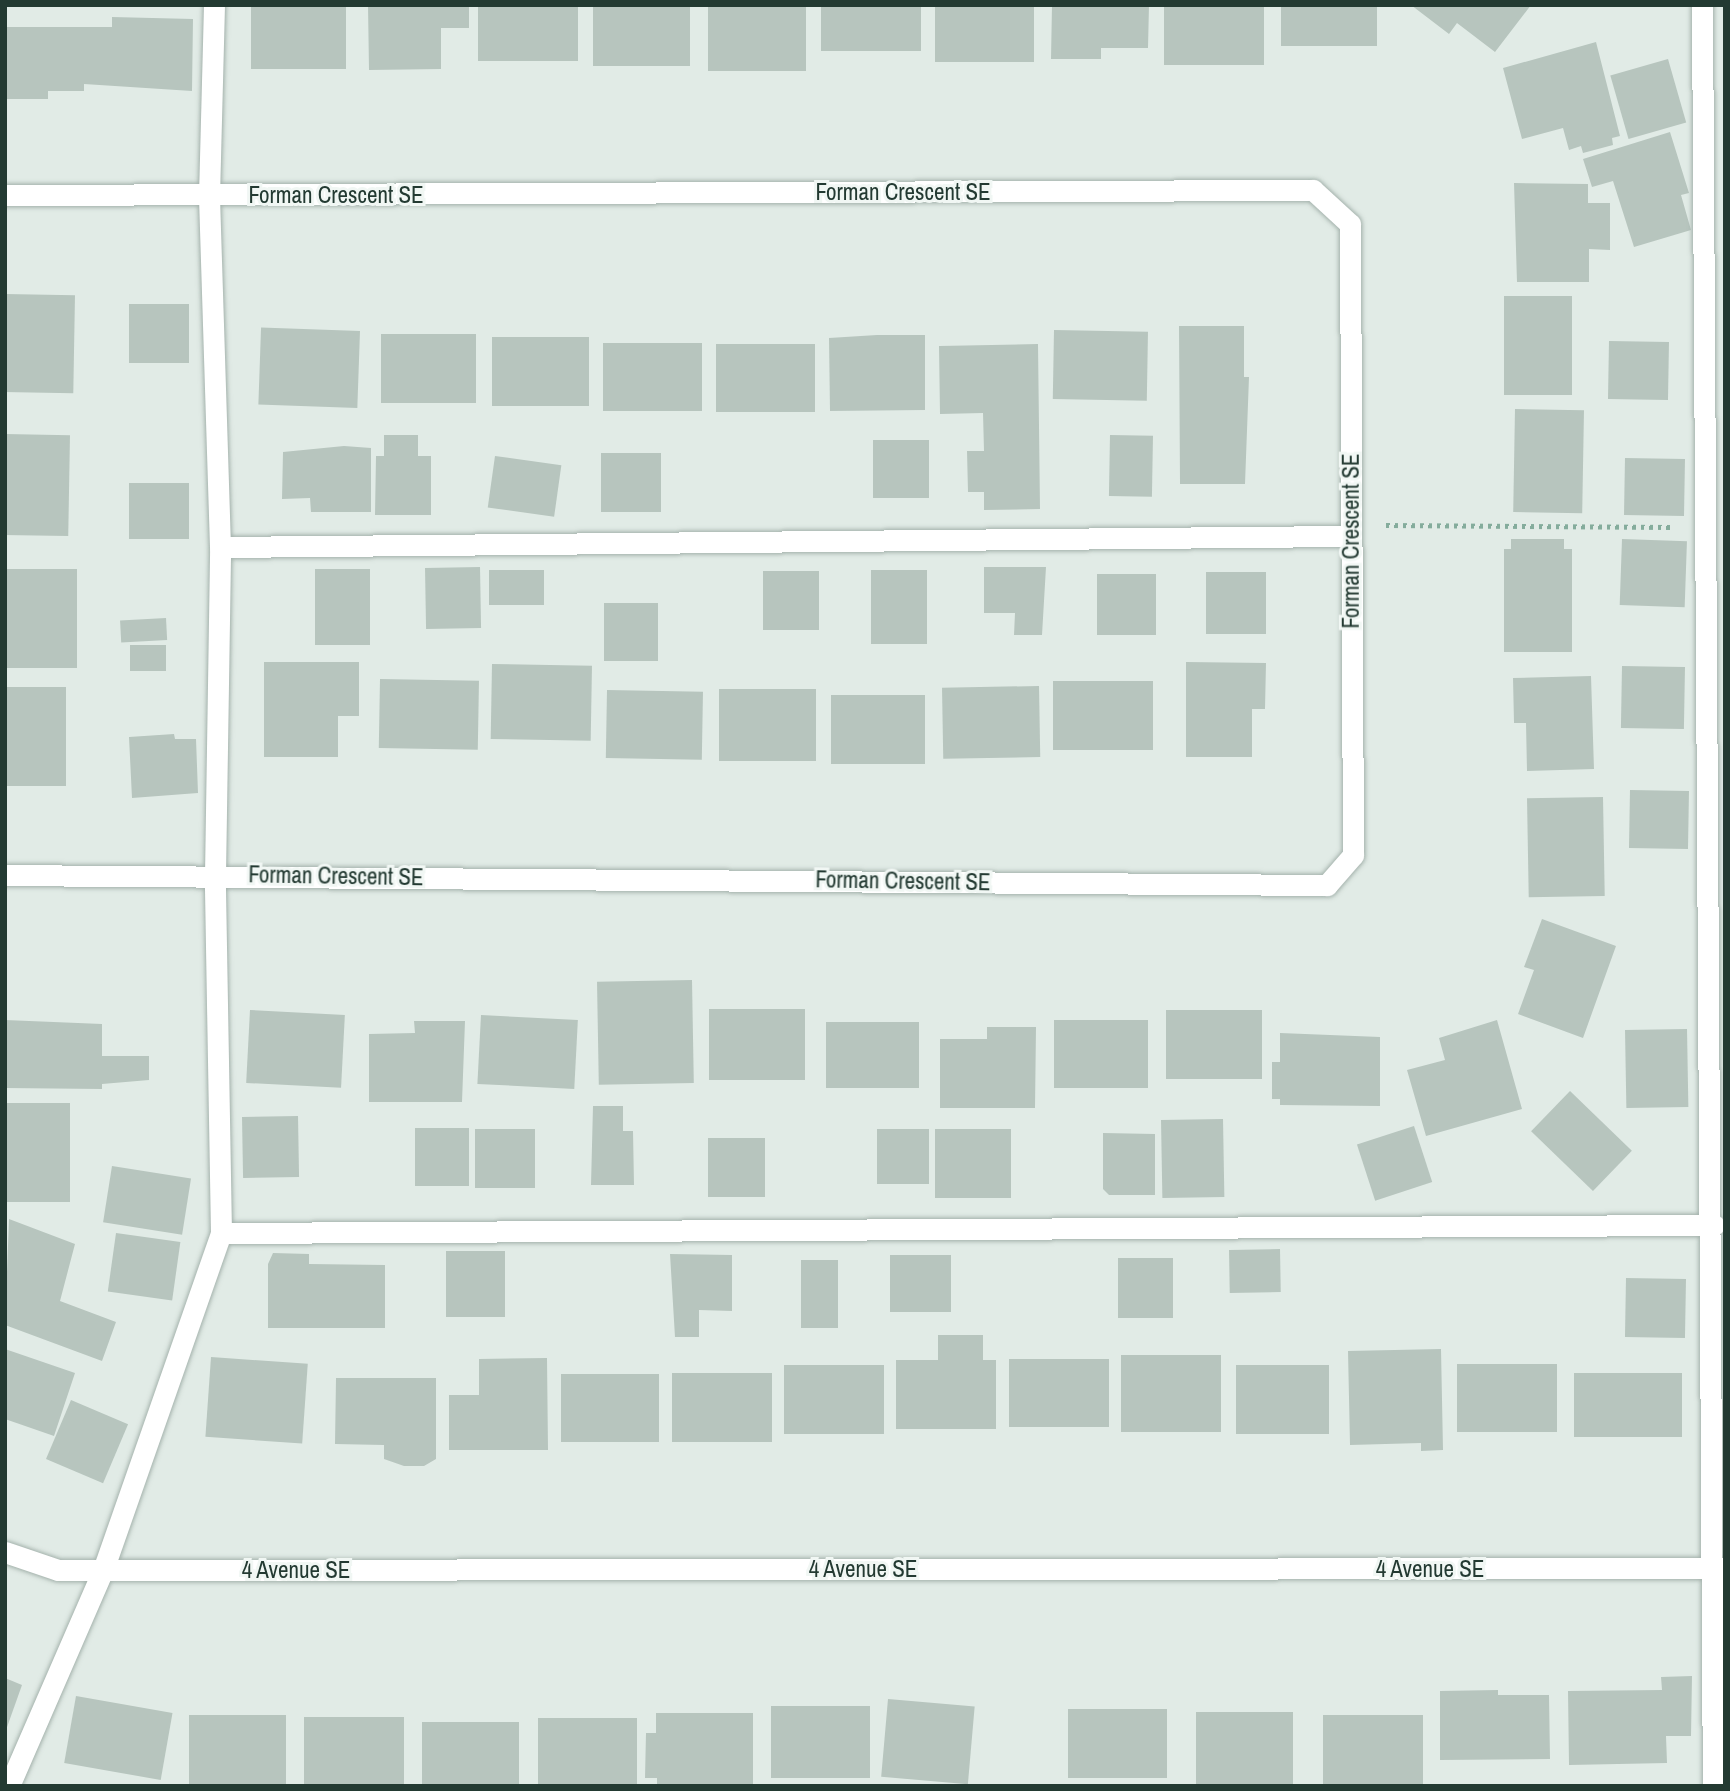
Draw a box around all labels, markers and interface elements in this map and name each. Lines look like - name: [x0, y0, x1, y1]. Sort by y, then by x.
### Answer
- street label: Forman Crescent SE: [815, 178, 991, 206]
- street label: Forman Crescent SE: [248, 181, 424, 209]
- street label: Forman Crescent SE: [1337, 453, 1365, 629]
- street label: Forman Crescent SE: [248, 861, 424, 891]
- street label: Forman Crescent SE: [815, 866, 991, 896]
- street label: 4 Avenue SE: [808, 1555, 918, 1583]
- street label: 4 Avenue SE: [1375, 1555, 1485, 1583]
- street label: 4 Avenue SE: [241, 1556, 351, 1584]

